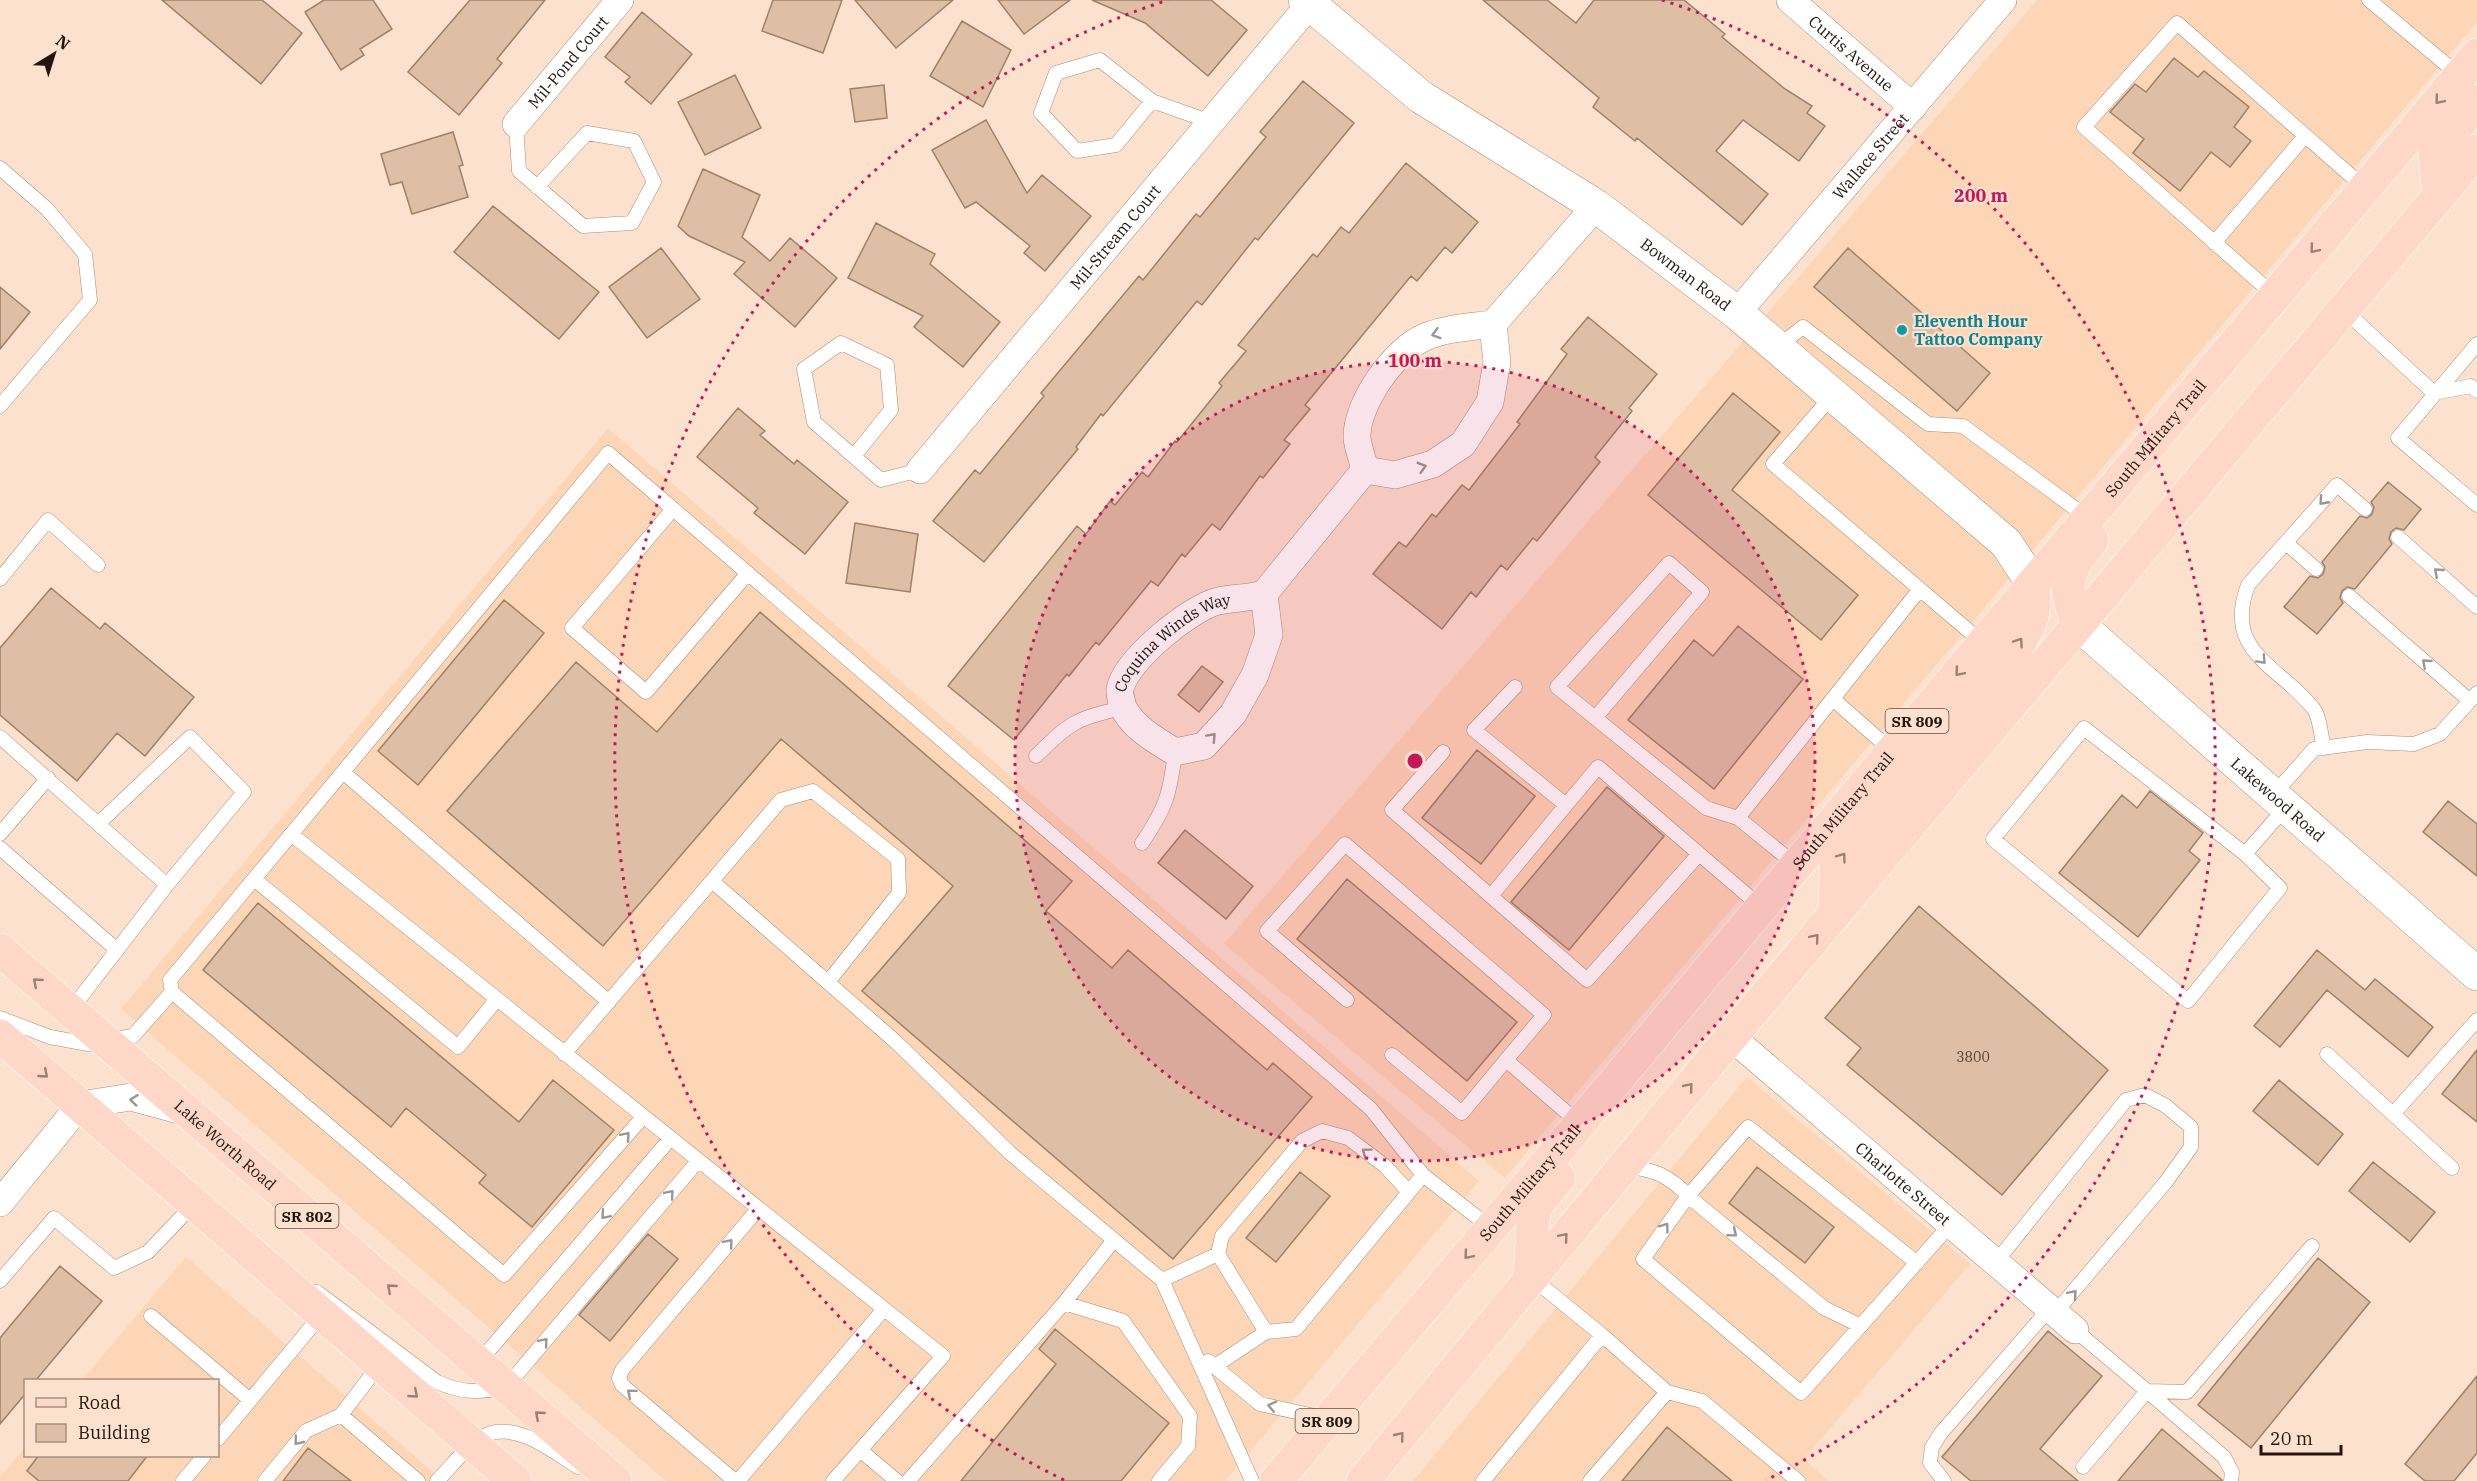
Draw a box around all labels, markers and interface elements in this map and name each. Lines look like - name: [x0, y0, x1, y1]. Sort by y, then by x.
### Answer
- street label: Mil-Pond Court: [524, 11, 613, 112]
- street label: Curtis Avenue: [1805, 11, 1898, 96]
- north arrow: [24, 24, 84, 84]
- text: N: [52, 30, 74, 54]
- one-way arrow: [2436, 93, 2447, 104]
- street label: Wallace Street: [1828, 109, 1913, 203]
- street label: Mil-Stream Court: [1066, 180, 1165, 293]
- text: 200 m: [1954, 184, 2009, 207]
- street label: Bowman Road: [1637, 233, 1735, 315]
- one-way arrow: [2310, 242, 2321, 253]
- place label: Eleventh Hour Tattoo Company: [1914, 311, 2043, 349]
- marker: Eleventh Hour Tattoo Company: [1895, 323, 1909, 337]
- one-way arrow: [1431, 327, 1442, 339]
- text: 100 m: [1388, 349, 1443, 372]
- street label: South Military Trail: [2100, 375, 2210, 501]
- one-way arrow: [1417, 462, 1427, 474]
- one-way arrow: [2319, 494, 2330, 505]
- one-way arrow: [2434, 568, 2444, 579]
- street label: Coquina Winds Way: [1110, 589, 1232, 694]
- one-way arrow: [2012, 638, 2024, 648]
- one-way arrow: [2254, 652, 2265, 663]
- one-way arrow: [2422, 659, 2433, 670]
- one-way arrow: [1955, 665, 1966, 676]
- road number: SR 809: [1886, 709, 1948, 733]
- one-way arrow: [1205, 733, 1216, 743]
- street label: South Military Trail: [1788, 748, 1898, 873]
- centre of rings: [1405, 751, 1425, 771]
- street label: Lakewood Road: [2227, 753, 2329, 846]
- one-way arrow: [1835, 853, 1846, 864]
- one-way arrow: [1807, 934, 1818, 945]
- one-way arrow: [33, 978, 44, 989]
- house number: 3800: [1956, 1048, 1990, 1066]
- one-way arrow: [37, 1067, 48, 1078]
- one-way arrow: [1682, 1083, 1693, 1094]
- one-way arrow: [129, 1094, 139, 1106]
- street label: Lake Worth Road: [170, 1095, 281, 1194]
- street label: South Military Trail: [1475, 1120, 1585, 1245]
- one-way arrow: [619, 1132, 630, 1143]
- street label: Charlotte Street: [1851, 1138, 1955, 1230]
- one-way arrow: [1362, 1148, 1373, 1159]
- one-way arrow: [663, 1190, 674, 1201]
- road number: SR 802: [276, 1204, 338, 1228]
- one-way arrow: [601, 1208, 612, 1219]
- one-way arrow: [1658, 1223, 1669, 1234]
- one-way arrow: [1726, 1226, 1737, 1237]
- one-way arrow: [1557, 1233, 1568, 1244]
- one-way arrow: [722, 1239, 733, 1250]
- one-way arrow: [1464, 1248, 1475, 1259]
- one-way arrow: [387, 1284, 398, 1295]
- one-way arrow: [2066, 1290, 2077, 1301]
- one-way arrow: [536, 1338, 547, 1349]
- legend: [24, 1379, 219, 1457]
- one-way arrow: [407, 1387, 418, 1398]
- one-way arrow: [627, 1389, 638, 1400]
- text: Road: [78, 1391, 121, 1414]
- one-way arrow: [1267, 1401, 1277, 1414]
- road number: SR 809: [1296, 1409, 1358, 1433]
- one-way arrow: [535, 1411, 546, 1422]
- scale bar: [2261, 1418, 2340, 1456]
- text: Building: [78, 1421, 150, 1444]
- text: 20 m: [2270, 1427, 2313, 1450]
- one-way arrow: [1392, 1432, 1403, 1443]
- one-way arrow: [294, 1434, 305, 1445]

